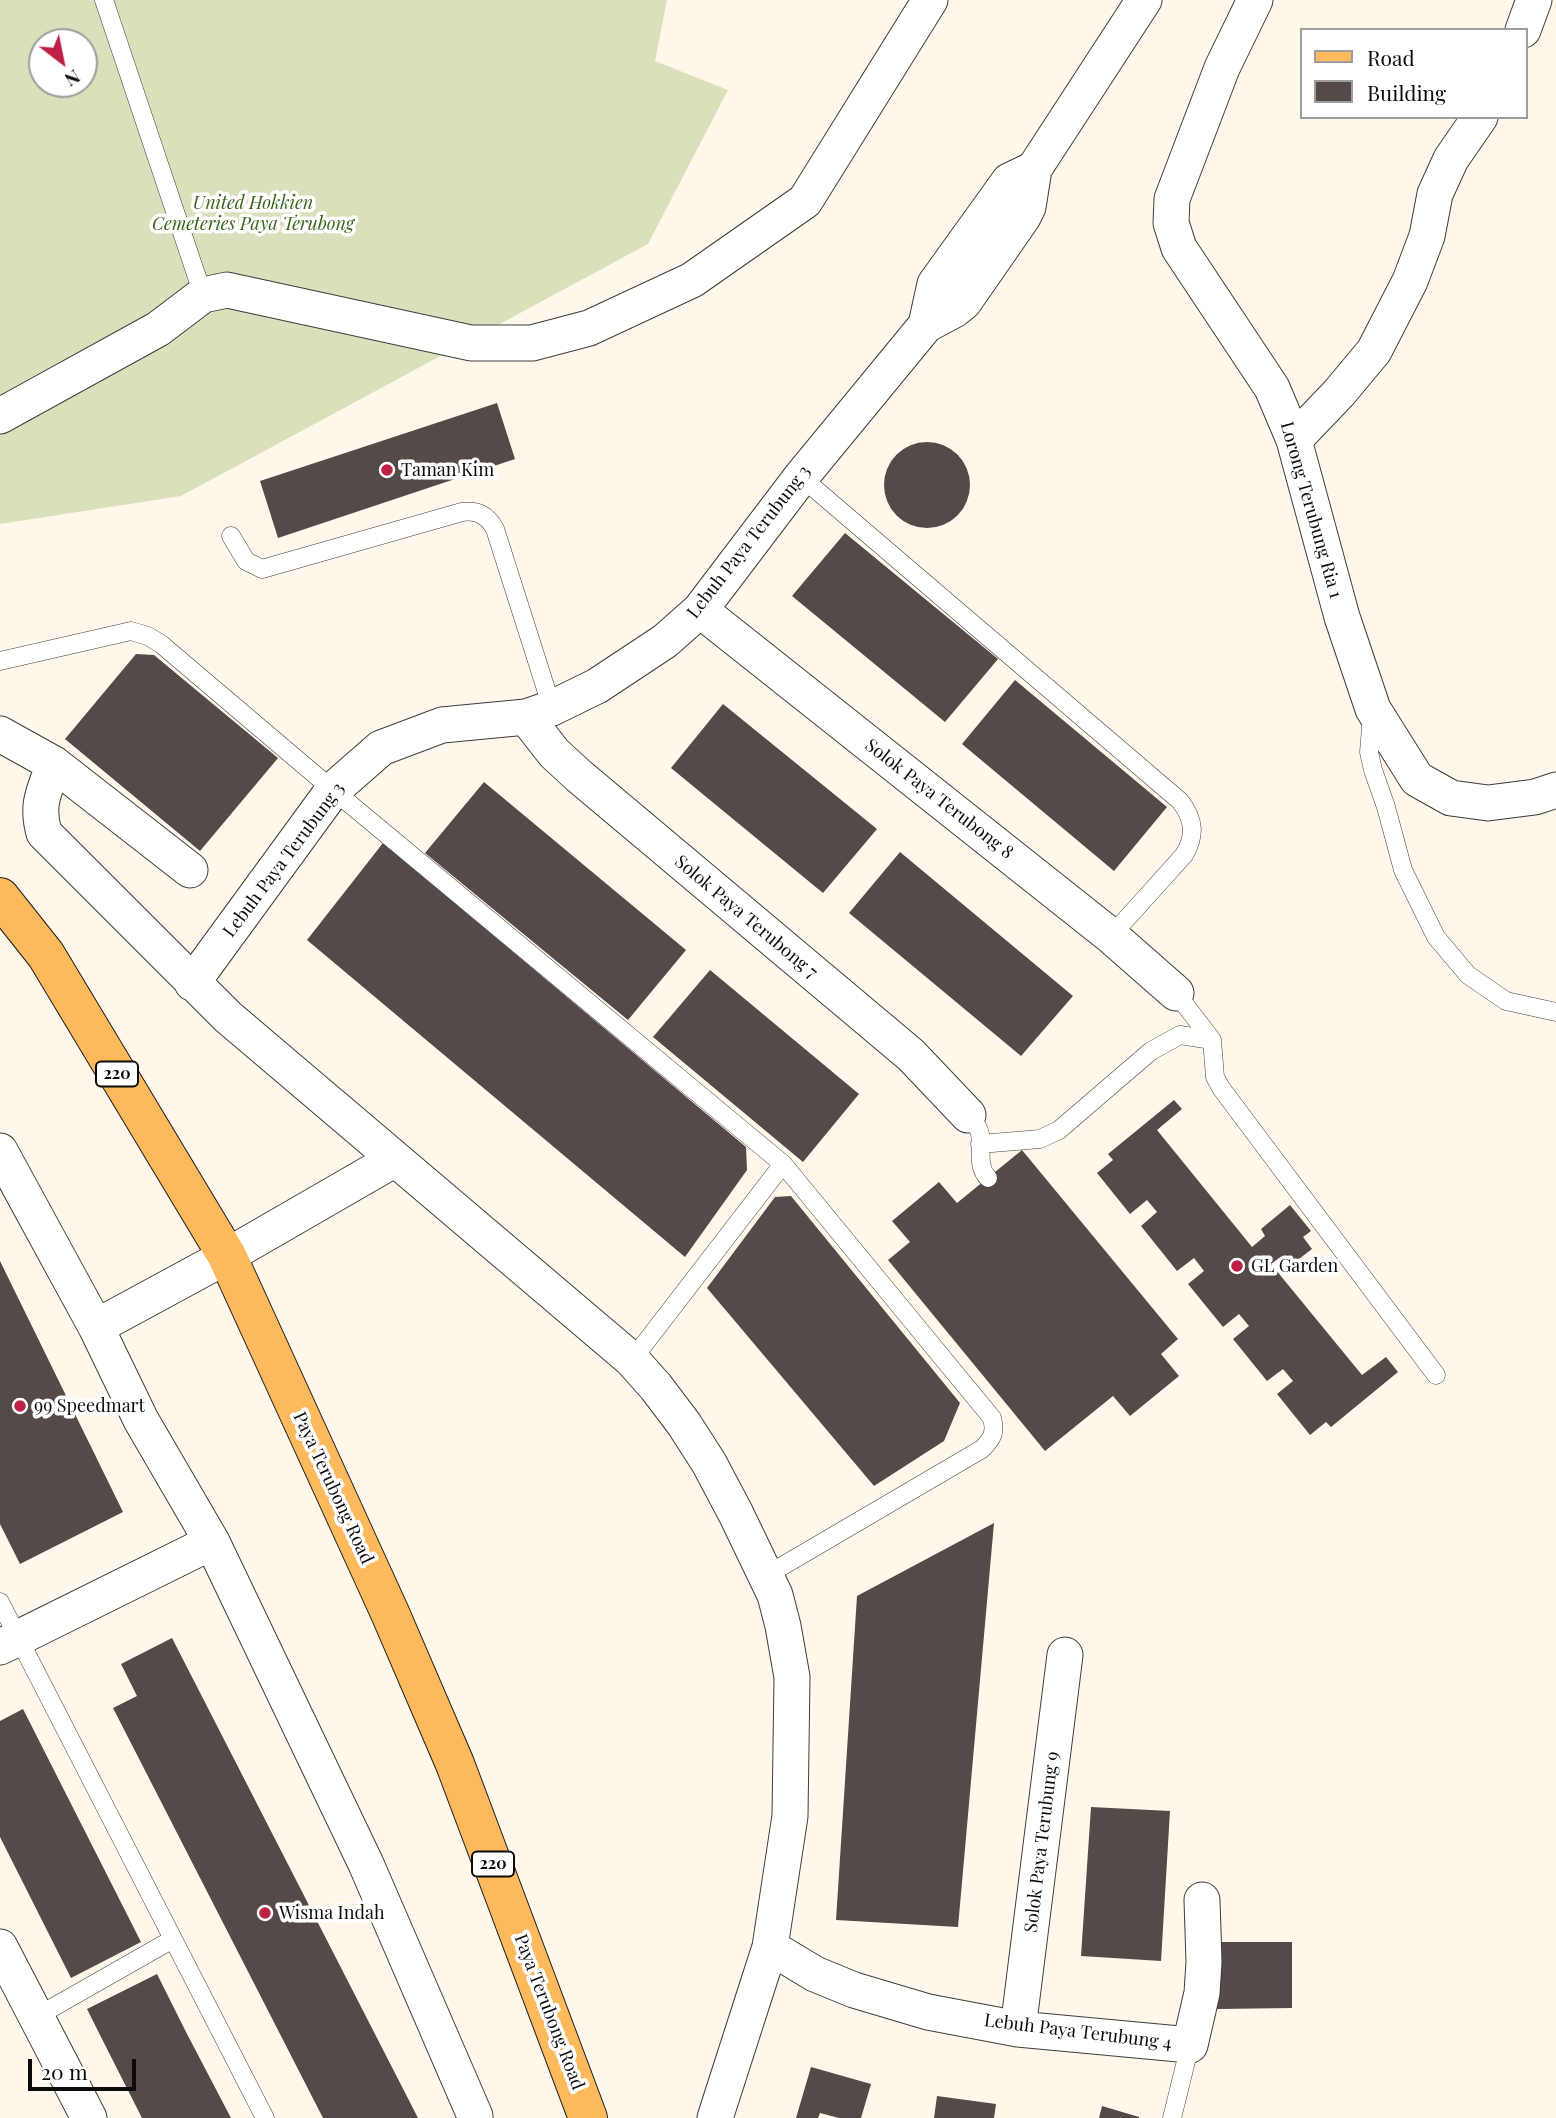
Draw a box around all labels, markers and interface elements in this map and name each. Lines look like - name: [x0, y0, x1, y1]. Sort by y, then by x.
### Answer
- north arrow: [28, 28, 98, 98]
- legend: [1300, 28, 1528, 119]
- text: Road: [1367, 43, 1415, 71]
- text: N: [60, 64, 86, 94]
- text: Building: [1367, 78, 1446, 106]
- park label: United Hokkien Cemeteries Paya Terubong: [152, 192, 354, 234]
- street label: Lorong Terubung Ria 1: [1275, 419, 1347, 601]
- place label: Taman Kim: [401, 459, 494, 481]
- street label: Lebuh Paya Terubung 3: [683, 461, 815, 623]
- marker: Taman Kim: [379, 462, 395, 478]
- street label: Solok Paya Terubong 8: [861, 734, 1017, 864]
- street label: Lebuh Paya Terubung 3: [219, 778, 349, 942]
- street label: Solok Paya Terubong 7: [670, 851, 822, 983]
- road number: 220: [96, 1062, 138, 1086]
- place label: GL Garden: [1251, 1255, 1338, 1277]
- marker: GL Garden: [1229, 1258, 1245, 1274]
- place label: 99 Speedmart: [34, 1395, 145, 1417]
- marker: 99 Speedmart: [12, 1398, 28, 1414]
- street label: Paya Terubong Road: [288, 1409, 378, 1567]
- street label: Solok Paya Terubung 9: [1020, 1750, 1064, 1934]
- road number: 220: [472, 1852, 514, 1876]
- place label: Wisma Indah: [279, 1902, 384, 1924]
- marker: Wisma Indah: [257, 1905, 273, 1921]
- street label: Paya Terubong Road: [509, 1931, 589, 2093]
- street label: Lebuh Paya Terubung 4: [983, 2010, 1173, 2054]
- scale bar: [32, 2044, 140, 2088]
- text: 20 m: [41, 2057, 88, 2085]

